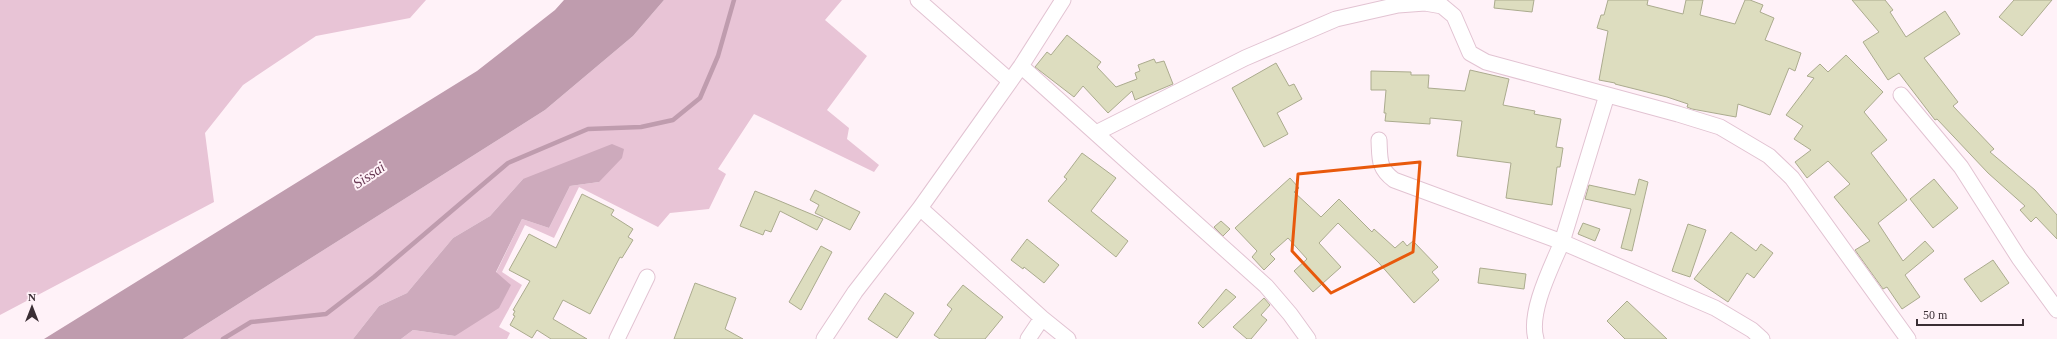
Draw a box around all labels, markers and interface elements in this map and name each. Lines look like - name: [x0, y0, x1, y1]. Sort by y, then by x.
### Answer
- water label: Sissai: [350, 159, 388, 191]
- north arrow: [12, 287, 52, 327]
- text: N: [28, 291, 36, 303]
- scale bar: [1917, 301, 2023, 327]
- text: 50 m: [1923, 308, 1948, 322]

